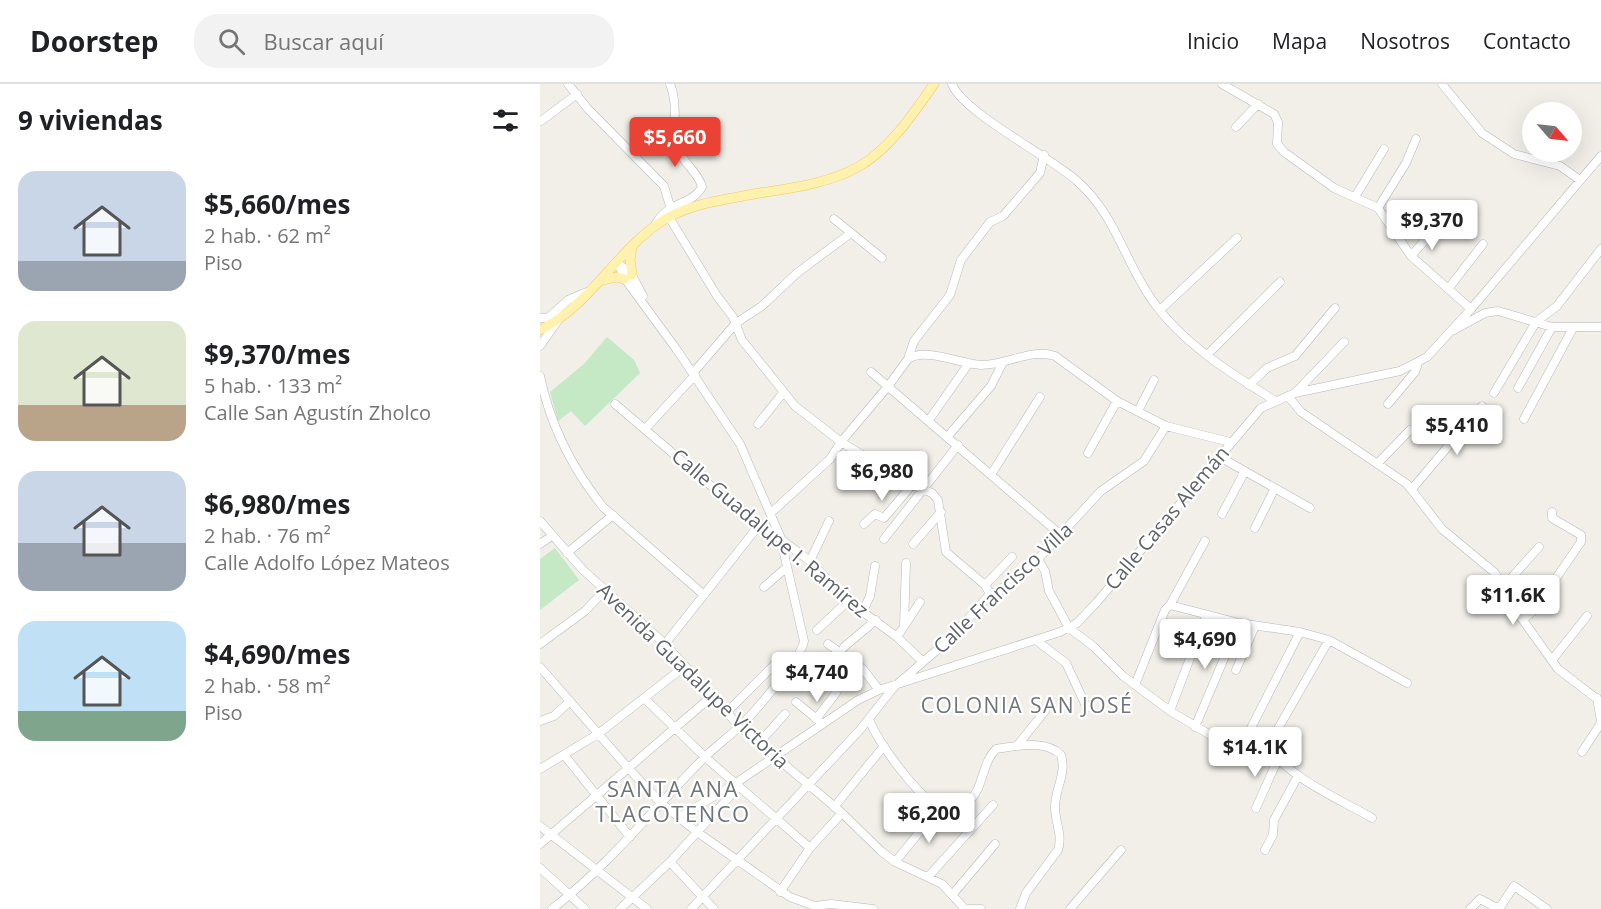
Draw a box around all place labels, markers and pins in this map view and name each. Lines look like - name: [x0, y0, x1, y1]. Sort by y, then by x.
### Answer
- pin: $5,660: [626, 117, 724, 168]
- pin: $9,370: [1383, 200, 1481, 251]
- pin: $5,410: [1408, 405, 1506, 456]
- pin: $6,980: [833, 451, 931, 502]
- pin: $11.6K: [1464, 575, 1562, 626]
- pin: $4,690: [1156, 619, 1254, 670]
- pin: $4,740: [768, 652, 866, 703]
- pin: $14.1K: [1206, 727, 1304, 778]
- pin: $6,200: [880, 793, 978, 844]

